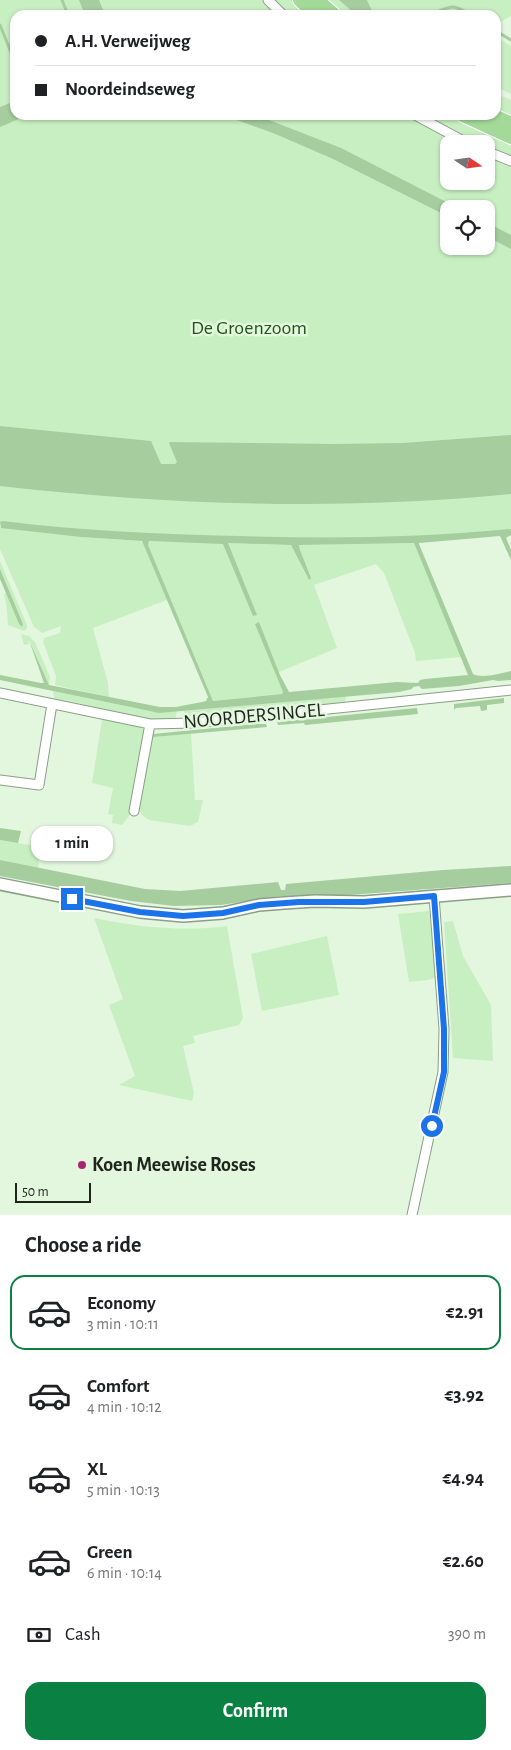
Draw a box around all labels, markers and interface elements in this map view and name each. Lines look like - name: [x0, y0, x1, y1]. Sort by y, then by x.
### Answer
- text: A.H. Verweijweg: [65, 32, 190, 51]
- text: Noordeindseweg: [65, 80, 195, 99]
- north arrow: [440, 135, 495, 190]
- map controls: [440, 135, 495, 255]
- button: locate: [440, 200, 495, 255]
- park label: De Groenzoom: [191, 318, 307, 338]
- street label: NOORDERSINGEL: [183, 700, 326, 732]
- callout: 1 min: [31, 826, 113, 862]
- text: 1 min: [55, 835, 89, 851]
- route end: [61, 888, 83, 910]
- route start: [421, 1115, 443, 1137]
- place label: Koen Meewise Roses: [92, 1155, 256, 1175]
- marker: Koen Meewise Roses: [76, 1159, 88, 1171]
- scale bar: [15, 1180, 91, 1203]
- text: 50 m: [22, 1185, 49, 1199]
- text: Choose a ride: [25, 1234, 141, 1256]
- icon: car: [27, 1290, 72, 1335]
- text: Economy: [87, 1294, 156, 1313]
- text: €2.91: [446, 1303, 484, 1322]
- text: 3 min · 10:11: [87, 1316, 159, 1332]
- icon: car: [27, 1373, 72, 1418]
- text: Comfort: [87, 1377, 149, 1396]
- text: €3.92: [444, 1386, 484, 1405]
- text: 4 min · 10:12: [87, 1399, 162, 1415]
- icon: car: [27, 1456, 72, 1501]
- text: XL: [87, 1460, 107, 1479]
- text: €4.94: [442, 1469, 484, 1488]
- text: 5 min · 10:13: [87, 1482, 160, 1498]
- icon: car: [27, 1539, 72, 1584]
- text: Green: [87, 1543, 133, 1562]
- text: €2.60: [443, 1552, 484, 1571]
- text: 6 min · 10:14: [87, 1565, 162, 1581]
- icon: cash: [25, 1621, 53, 1649]
- text: Cash: [65, 1625, 101, 1644]
- text: 390 m: [448, 1626, 486, 1642]
- button: Confirm: [25, 1682, 486, 1740]

